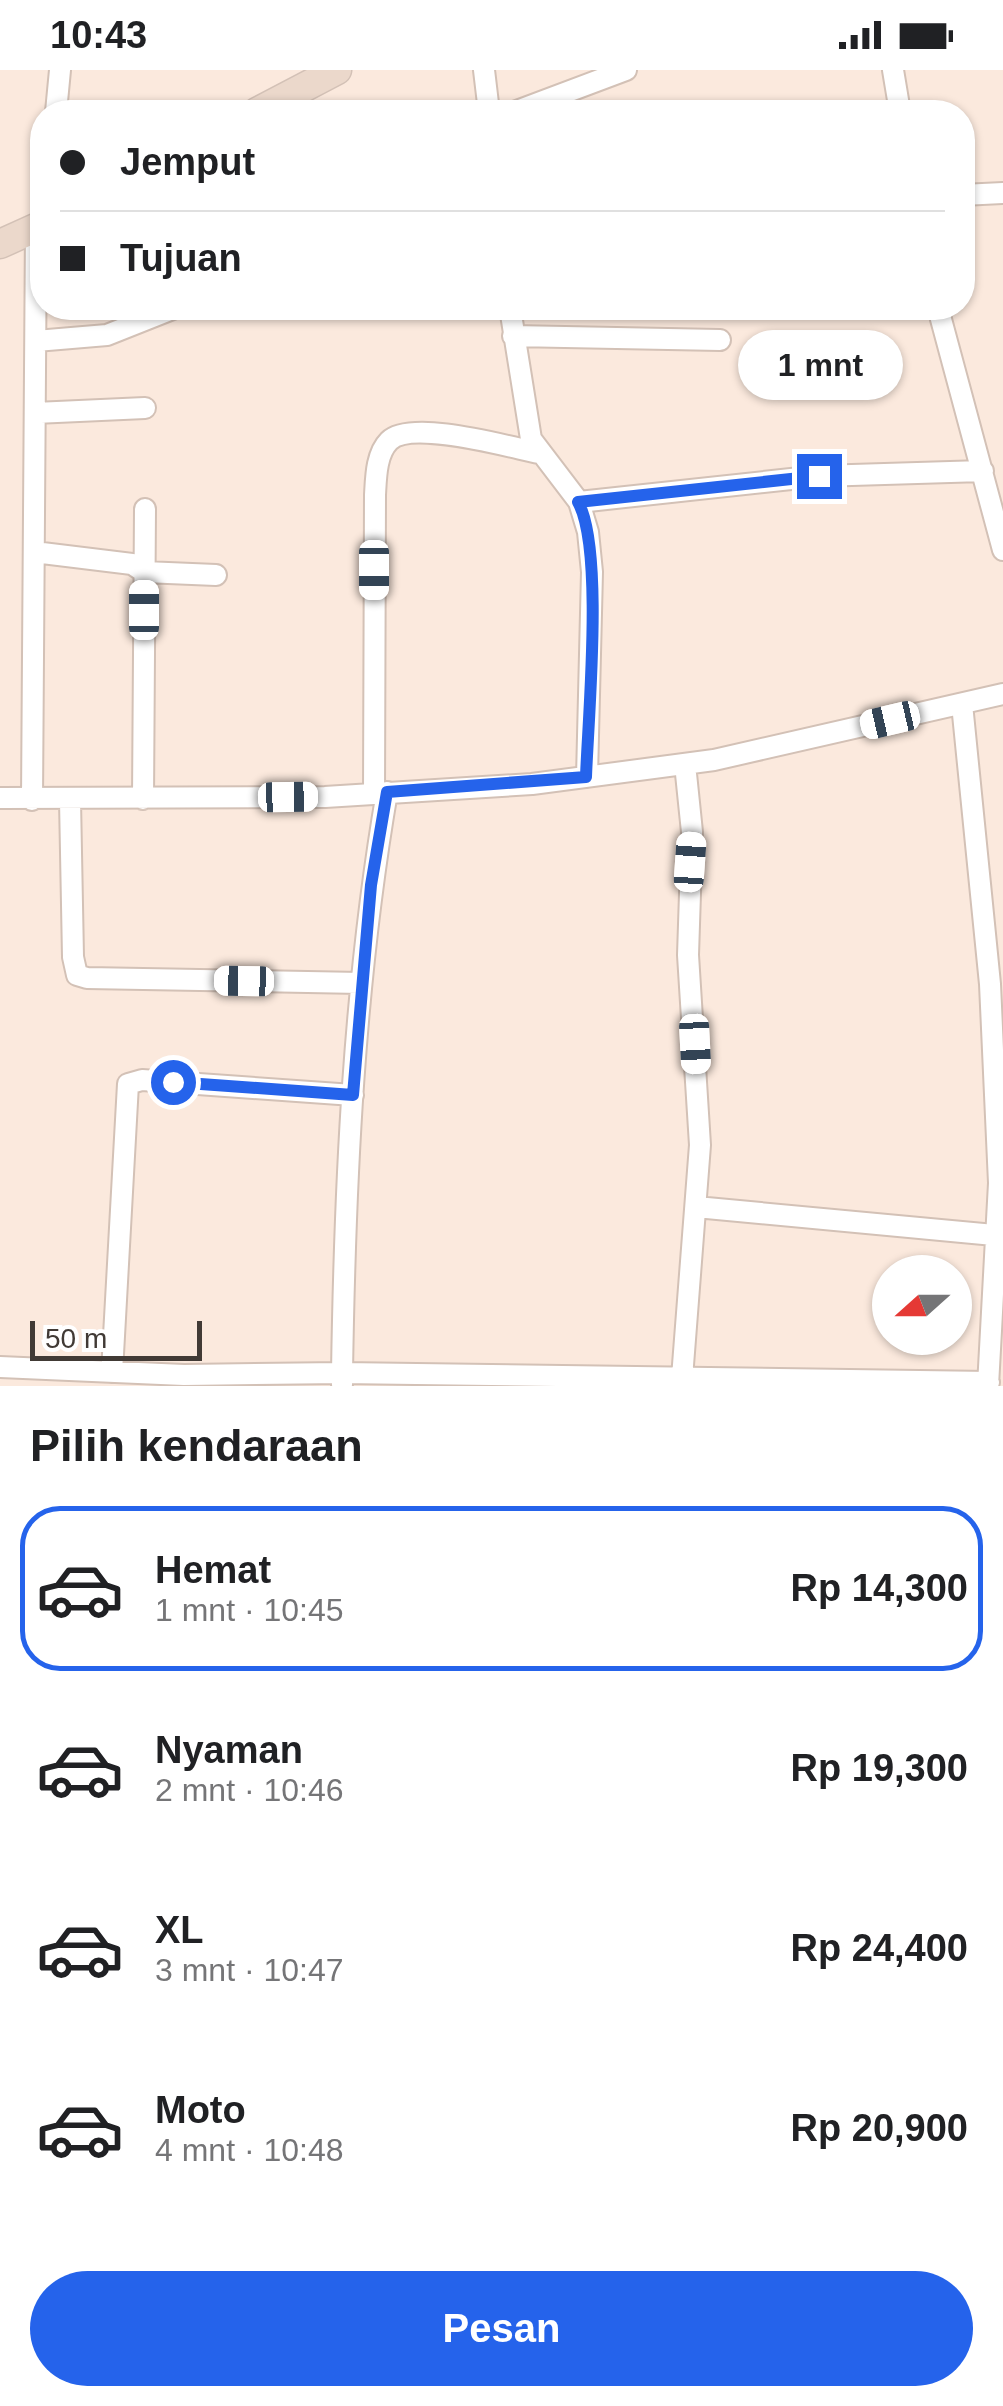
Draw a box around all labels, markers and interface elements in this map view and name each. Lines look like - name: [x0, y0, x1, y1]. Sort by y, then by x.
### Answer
- text: 10:43: [50, 14, 147, 56]
- text: Jemput: [120, 141, 255, 183]
- text: Tujuan: [120, 237, 242, 279]
- callout: 1 mnt: [736, 331, 902, 401]
- text: 1 mnt: [778, 347, 863, 383]
- route end: [797, 454, 842, 499]
- car: [359, 540, 389, 600]
- car: [129, 580, 159, 640]
- car: [857, 699, 923, 741]
- car: [258, 781, 318, 813]
- car: [673, 831, 707, 893]
- car: [214, 965, 274, 997]
- car: [678, 1013, 712, 1075]
- route start: [151, 1060, 196, 1105]
- north arrow: [872, 1255, 972, 1355]
- map controls: [872, 1255, 972, 1355]
- scale bar: [30, 1316, 202, 1360]
- text: 50 m: [45, 1323, 107, 1354]
- text: Pilih kendaraan: [30, 1420, 363, 1471]
- icon: car: [35, 1544, 125, 1634]
- text: Hemat: [155, 1549, 271, 1591]
- text: Rp 14,300: [791, 1567, 968, 1609]
- text: 1 mnt · 10:45: [155, 1592, 344, 1628]
- icon: car: [35, 1724, 125, 1814]
- text: Nyaman: [155, 1729, 303, 1771]
- text: Rp 19,300: [791, 1747, 968, 1789]
- text: 2 mnt · 10:46: [155, 1772, 344, 1808]
- icon: car: [35, 1904, 125, 1994]
- text: XL: [155, 1909, 204, 1951]
- text: Rp 24,400: [791, 1927, 968, 1969]
- text: 3 mnt · 10:47: [155, 1952, 344, 1988]
- icon: car: [35, 2084, 125, 2174]
- text: Moto: [155, 2089, 246, 2131]
- text: Rp 20,900: [791, 2107, 968, 2149]
- text: 4 mnt · 10:48: [155, 2132, 344, 2168]
- button: Pesan: [30, 2271, 973, 2386]

